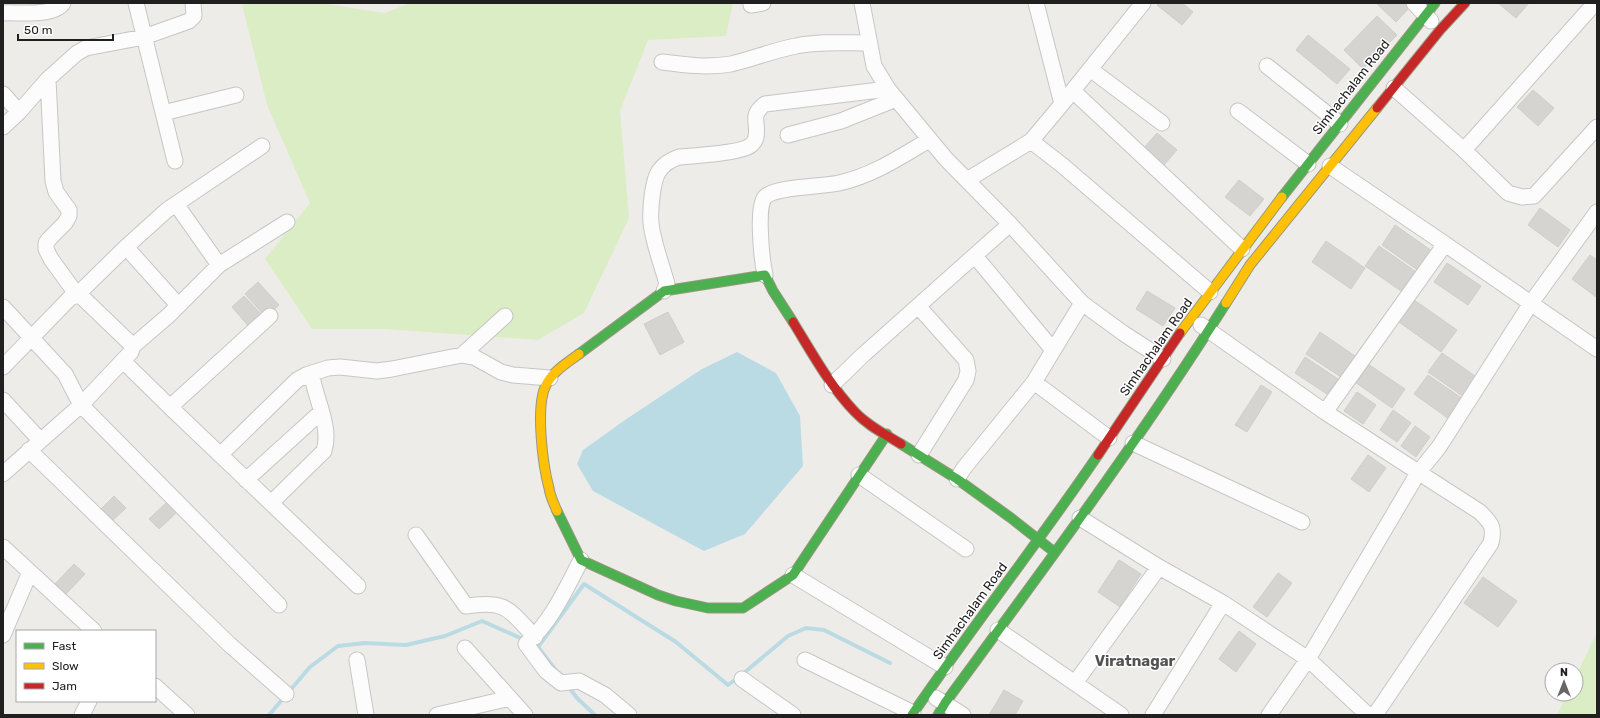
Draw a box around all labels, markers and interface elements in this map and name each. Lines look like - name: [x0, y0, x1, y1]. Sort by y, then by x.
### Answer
- scale bar: [18, 16, 113, 42]
- text: 50 m: [24, 23, 52, 37]
- street label: Simhachalam Road: [1309, 37, 1393, 137]
- street label: Simhachalam Road: [1117, 295, 1195, 399]
- street label: Simhachalam Road: [930, 560, 1010, 662]
- legend: [16, 630, 156, 702]
- text: Fast: [52, 639, 76, 653]
- district label: Viratnagar: [1095, 652, 1176, 670]
- text: Slow: [52, 659, 79, 673]
- north arrow: [1544, 662, 1584, 702]
- text: N: [1560, 666, 1568, 679]
- text: Jam: [52, 679, 77, 693]

